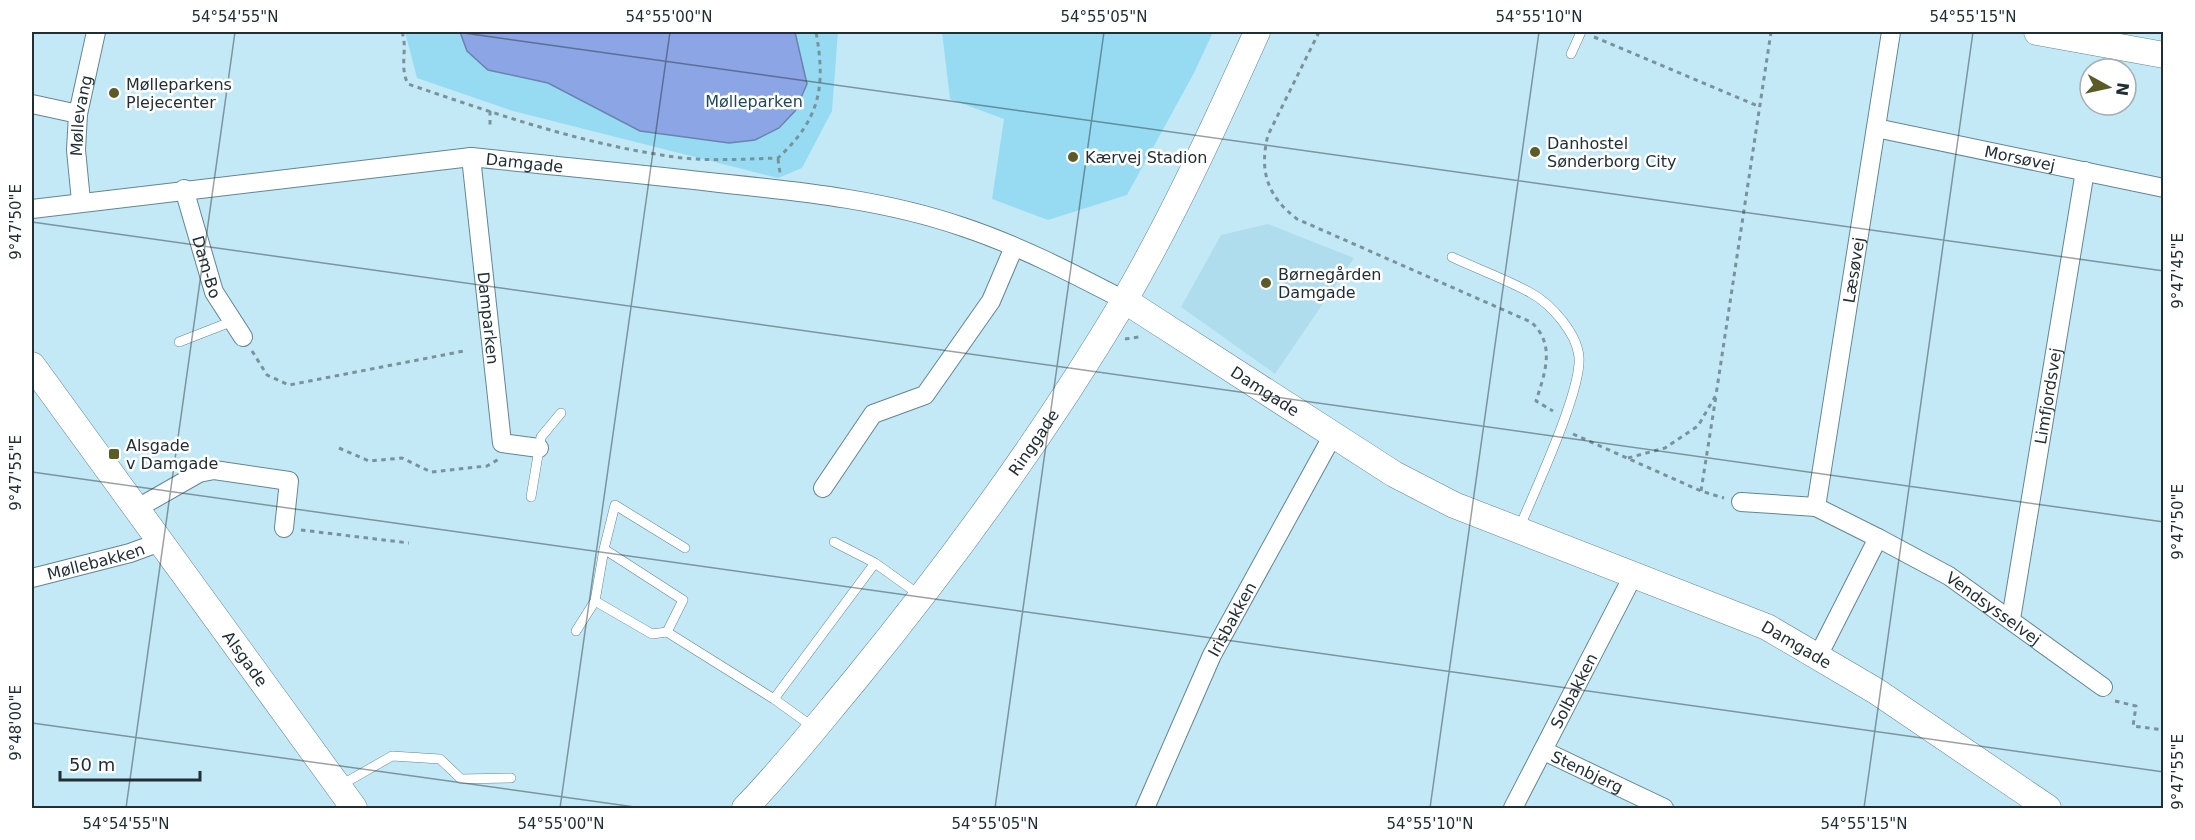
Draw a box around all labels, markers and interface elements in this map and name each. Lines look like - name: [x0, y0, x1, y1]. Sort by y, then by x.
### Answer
- text: 54°54'55"N: [191, 8, 279, 26]
- text: 54°55'00"N: [625, 8, 713, 26]
- text: 54°55'05"N: [1060, 8, 1148, 26]
- text: 54°55'10"N: [1495, 8, 1583, 26]
- text: 54°55'15"N: [1929, 8, 2017, 26]
- north arrow: [2078, 57, 2138, 117]
- street label: Møllevang: [66, 73, 96, 157]
- place label: Mølleparkens Plejecenter: [126, 75, 232, 112]
- text: N: [2112, 81, 2133, 97]
- marker: Mølleparkens Plejecenter: [107, 86, 121, 100]
- park label: Mølleparken: [705, 92, 803, 111]
- place label: Danhostel Sønderborg City: [1547, 134, 1677, 171]
- street label: Morsøvej: [1983, 141, 2057, 175]
- marker: Danhostel Sønderborg City: [1528, 145, 1542, 159]
- place label: Kærvej Stadion: [1085, 148, 1207, 167]
- street label: Damgade: [485, 149, 564, 176]
- marker: Kærvej Stadion: [1066, 150, 1080, 164]
- text: 9°47'50"E: [7, 184, 25, 260]
- text: 9°47'45"E: [2169, 233, 2187, 309]
- street label: Dam-Bo: [189, 234, 225, 302]
- street label: Læsøvej: [1839, 236, 1868, 304]
- place label: Børnegården Damgade: [1278, 265, 1381, 302]
- street label: Damparken: [474, 271, 503, 365]
- marker: Børnegården Damgade: [1259, 276, 1273, 290]
- street label: Limfjordsvej: [2031, 346, 2065, 446]
- street label: Damgade: [1227, 362, 1303, 420]
- street label: Ringgade: [1004, 406, 1063, 479]
- text: 9°47'55"E: [7, 435, 25, 511]
- place label: Alsgade v Damgade: [126, 436, 218, 473]
- marker: Alsgade v Damgade: [107, 447, 121, 461]
- text: 9°47'50"E: [2169, 484, 2187, 560]
- street label: Møllebakken: [45, 539, 147, 583]
- street label: Vendsysselvej: [1942, 568, 2045, 649]
- street label: Irisbakken: [1204, 579, 1260, 660]
- street label: Damgade: [1758, 617, 1835, 672]
- street label: Alsgade: [219, 627, 272, 690]
- street label: Solbakken: [1546, 650, 1601, 732]
- text: 9°48'00"E: [7, 685, 25, 761]
- text: 9°47'55"E: [2169, 734, 2187, 810]
- scale bar: [60, 744, 200, 782]
- street label: Stenbjerg: [1548, 746, 1626, 797]
- text: 50 m: [69, 754, 115, 775]
- text: 54°54'55"N: [82, 815, 170, 833]
- text: 54°55'00"N: [517, 815, 605, 833]
- text: 54°55'05"N: [951, 815, 1039, 833]
- text: 54°55'10"N: [1386, 815, 1474, 833]
- text: 54°55'15"N: [1820, 815, 1908, 833]

